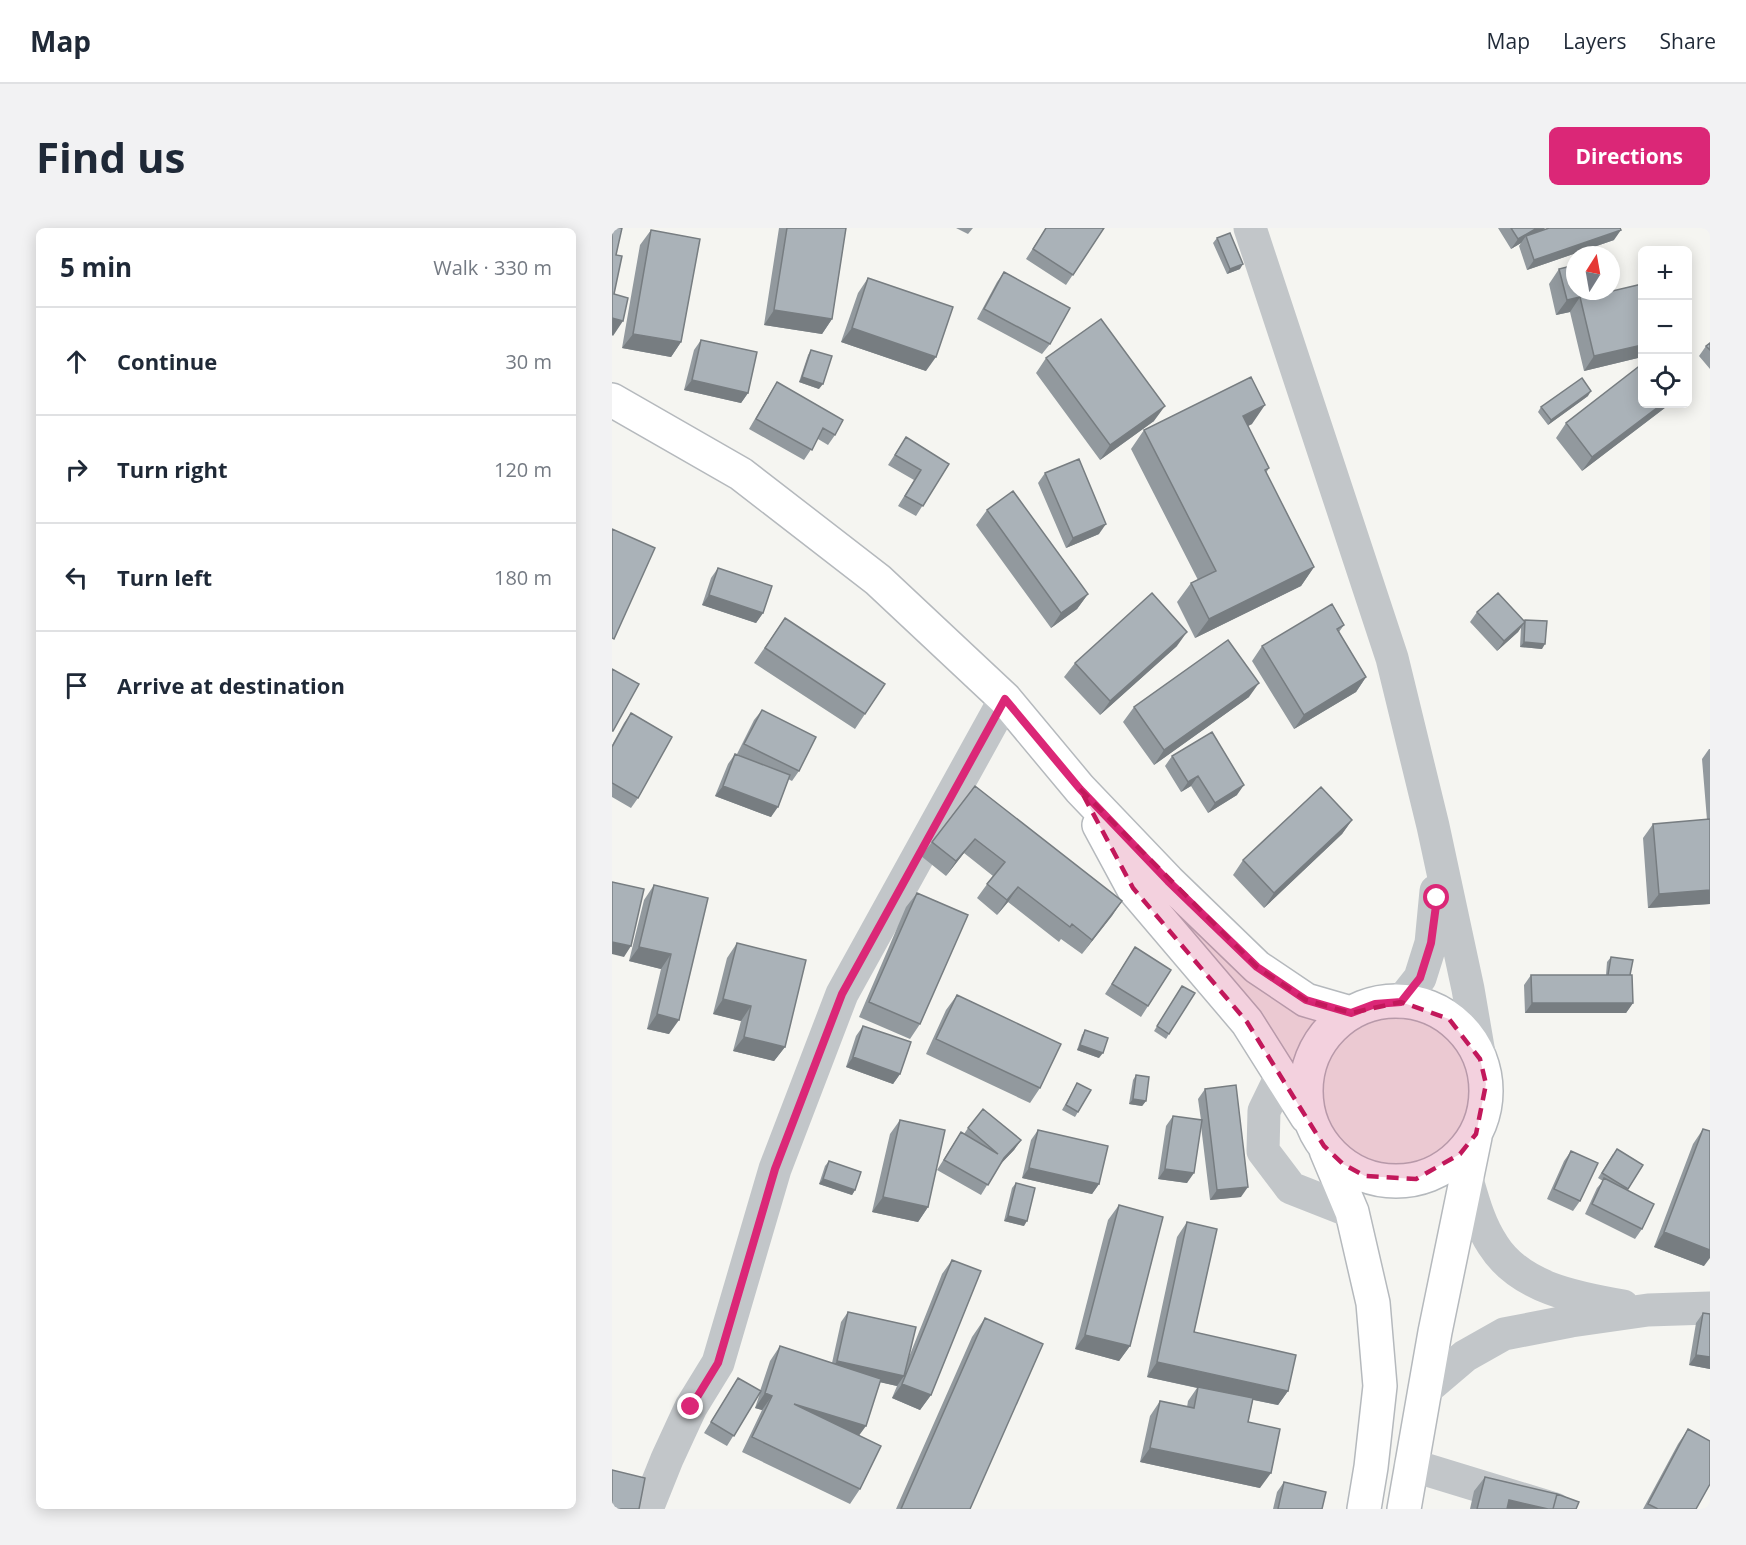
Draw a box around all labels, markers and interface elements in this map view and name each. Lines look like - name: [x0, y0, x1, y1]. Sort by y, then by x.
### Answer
- text: Map: [30, 22, 91, 60]
- text: Map: [1487, 27, 1530, 55]
- text: Layers: [1563, 27, 1627, 55]
- text: Share: [1660, 27, 1716, 55]
- button: Directions: [1549, 127, 1710, 185]
- text: Find us: [36, 128, 185, 185]
- north arrow: [1566, 246, 1620, 300]
- map controls: [1638, 246, 1692, 408]
- button: +: [1638, 246, 1692, 300]
- text: 5 min: [60, 249, 132, 285]
- text: Walk · 330 m: [433, 254, 552, 281]
- button: −: [1638, 300, 1692, 354]
- icon: ahead: [60, 345, 93, 378]
- text: Continue: [117, 346, 217, 376]
- text: 30 m: [505, 348, 552, 375]
- button: locate: [1638, 354, 1692, 408]
- icon: right: [60, 453, 93, 486]
- text: Turn right: [117, 454, 228, 484]
- text: 120 m: [494, 456, 552, 483]
- icon: left: [60, 561, 93, 594]
- text: Turn left: [117, 562, 212, 592]
- text: 180 m: [494, 564, 552, 591]
- icon: arrive: [60, 669, 93, 702]
- text: Arrive at destination: [117, 670, 345, 700]
- route start: [1423, 884, 1449, 910]
- route end: [677, 1393, 703, 1419]

